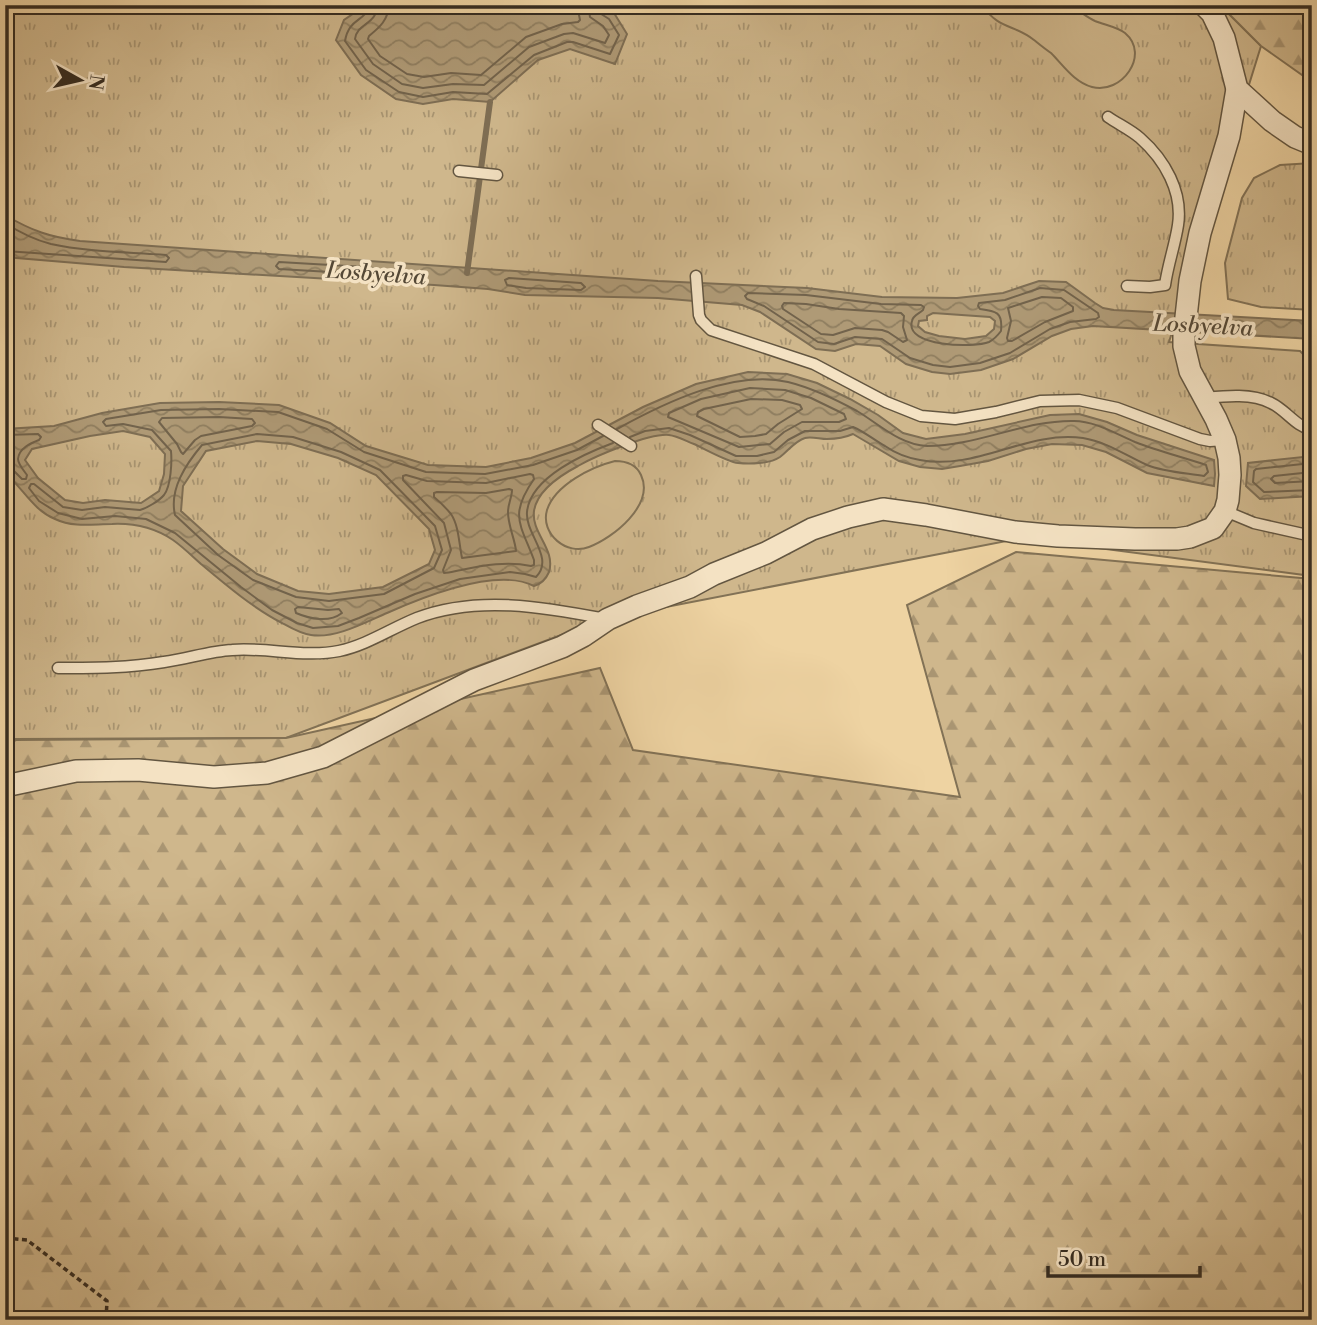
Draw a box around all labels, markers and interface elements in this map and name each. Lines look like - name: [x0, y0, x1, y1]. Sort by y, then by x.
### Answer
- north arrow: [46, 46, 116, 116]
- text: N: [83, 73, 109, 91]
- water label: Losbyelva: [324, 256, 427, 291]
- water label: Losbyelva: [1151, 309, 1254, 343]
- scale bar: [1048, 1234, 1200, 1278]
- text: 50 m: [1058, 1247, 1106, 1273]

